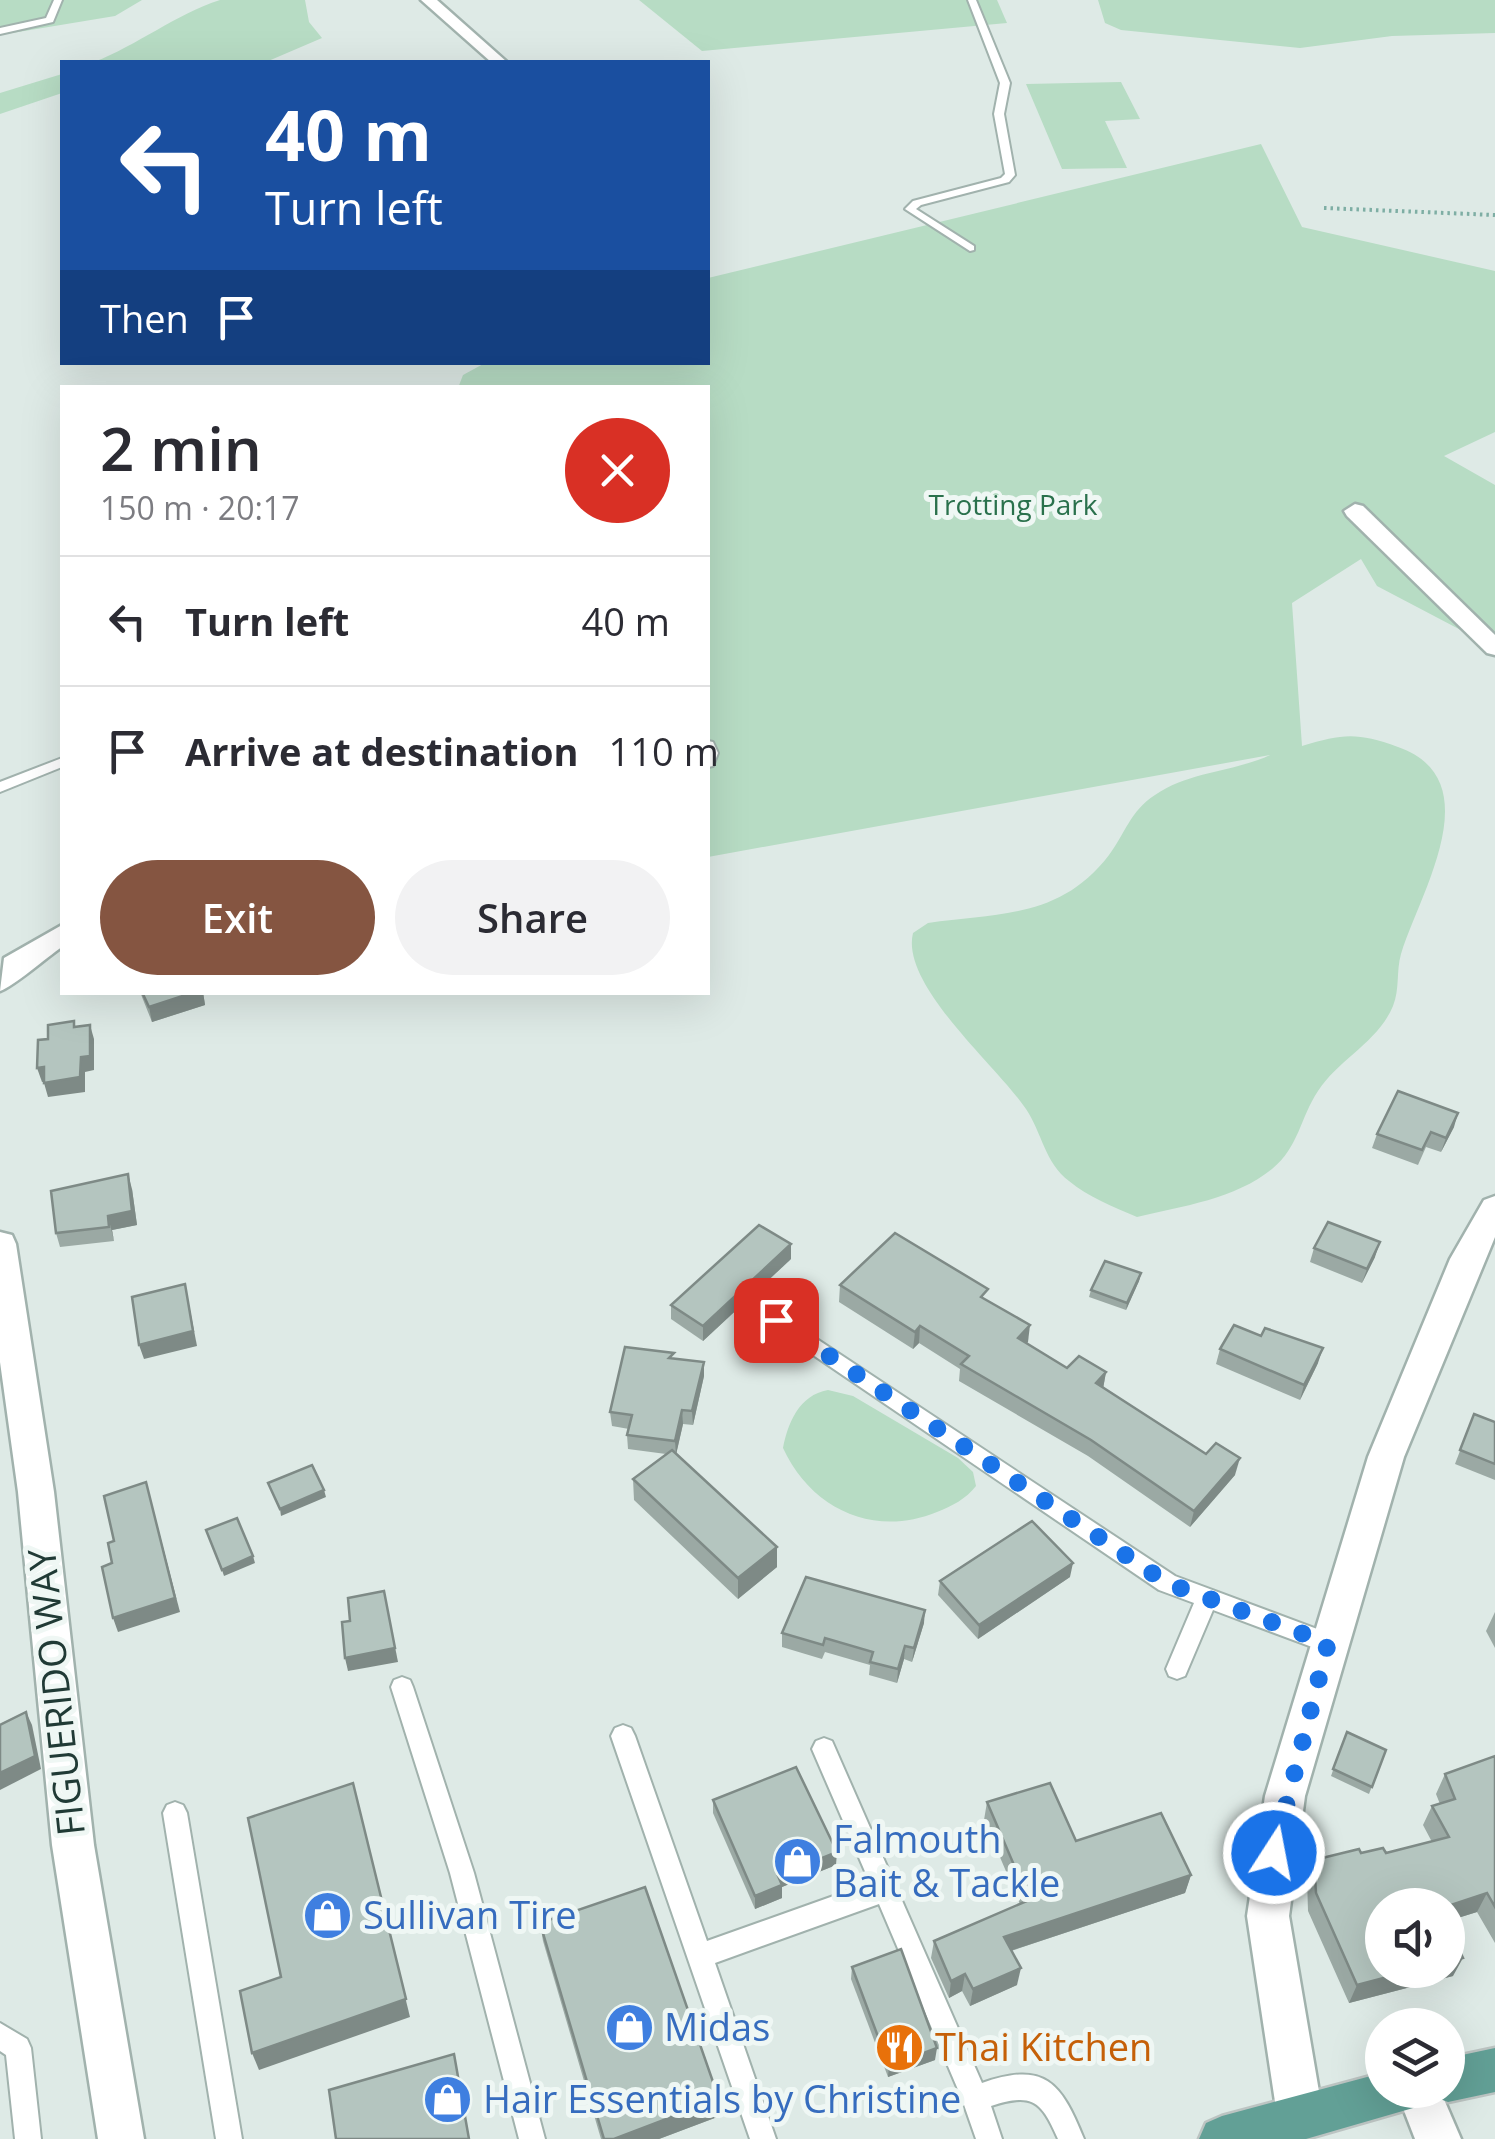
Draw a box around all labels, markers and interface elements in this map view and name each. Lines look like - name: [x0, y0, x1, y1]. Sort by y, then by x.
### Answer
- text: 40 m: [265, 86, 432, 182]
- icon: left: [100, 100, 230, 230]
- text: Turn left: [265, 177, 443, 238]
- icon: arrive: [209, 290, 264, 345]
- text: Then: [100, 292, 189, 344]
- text: 2 min: [100, 407, 262, 489]
- button: close: [565, 418, 670, 523]
- park label: Trotting Park: [929, 485, 1098, 523]
- text: 150 m · 20:17: [100, 486, 299, 529]
- icon: left: [100, 594, 155, 649]
- text: Turn left: [185, 595, 349, 647]
- text: 40 m: [581, 595, 670, 647]
- icon: arrive: [100, 724, 155, 779]
- text: Arrive at destination: [185, 725, 579, 777]
- text: 110 m: [609, 725, 719, 777]
- button: Exit: [100, 860, 375, 975]
- button: Share: [395, 860, 670, 975]
- pin: [734, 1278, 819, 1363]
- icon: arrive: [749, 1293, 804, 1348]
- street label: FIGUERIDO WAY: [14, 1545, 96, 1838]
- position arrow: [1222, 1801, 1326, 1905]
- place label: Falmouth Bait & Tackle: [833, 1812, 1060, 1908]
- shop icon: Falmouth Bait & Tackle: [772, 1836, 824, 1888]
- place label: Sullivan Tire: [363, 1888, 577, 1940]
- map controls: [1365, 1888, 1465, 2108]
- button: sound: [1365, 1888, 1465, 1988]
- shop icon: Sullivan Tire: [302, 1890, 354, 1942]
- place label: Midas: [664, 2000, 770, 2052]
- shop icon: Midas: [603, 2002, 655, 2054]
- button: layers: [1365, 2008, 1465, 2108]
- place label: Thai Kitchen: [935, 2020, 1152, 2072]
- restaurant icon: Thai Kitchen: [874, 2022, 926, 2074]
- place label: Hair Essentials by Christine: [483, 2072, 961, 2124]
- shop icon: Hair Essentials by Christine: [422, 2074, 474, 2126]

